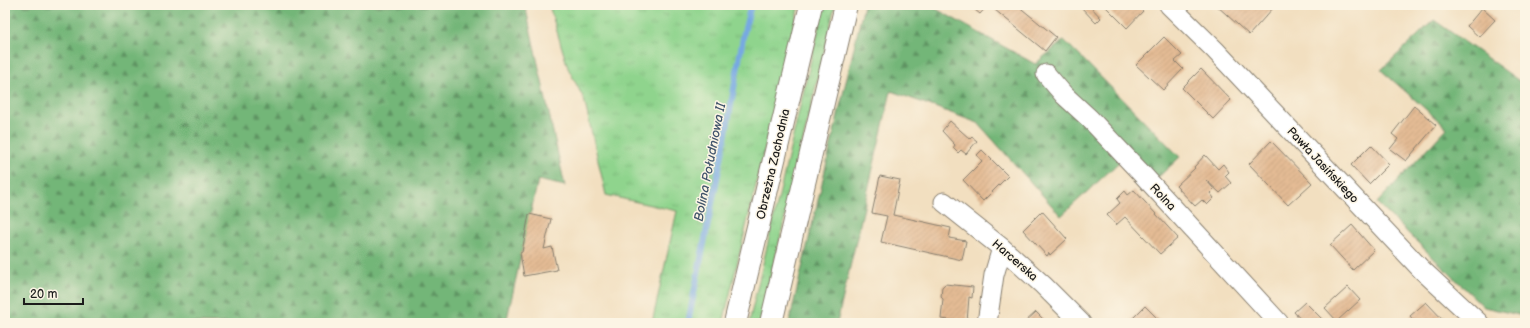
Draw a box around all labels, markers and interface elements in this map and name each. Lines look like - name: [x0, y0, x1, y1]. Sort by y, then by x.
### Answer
- water label: Bolina Południowa II: [691, 101, 730, 223]
- street label: Obrzeżna Zachodnia: [753, 107, 794, 221]
- street label: Pawła Jasińskiego: [1284, 124, 1362, 207]
- street label: Rolna: [1146, 181, 1179, 214]
- street label: Harcerska: [989, 236, 1041, 285]
- scale bar: [24, 280, 83, 306]
- text: 20 m: [30, 287, 57, 302]

